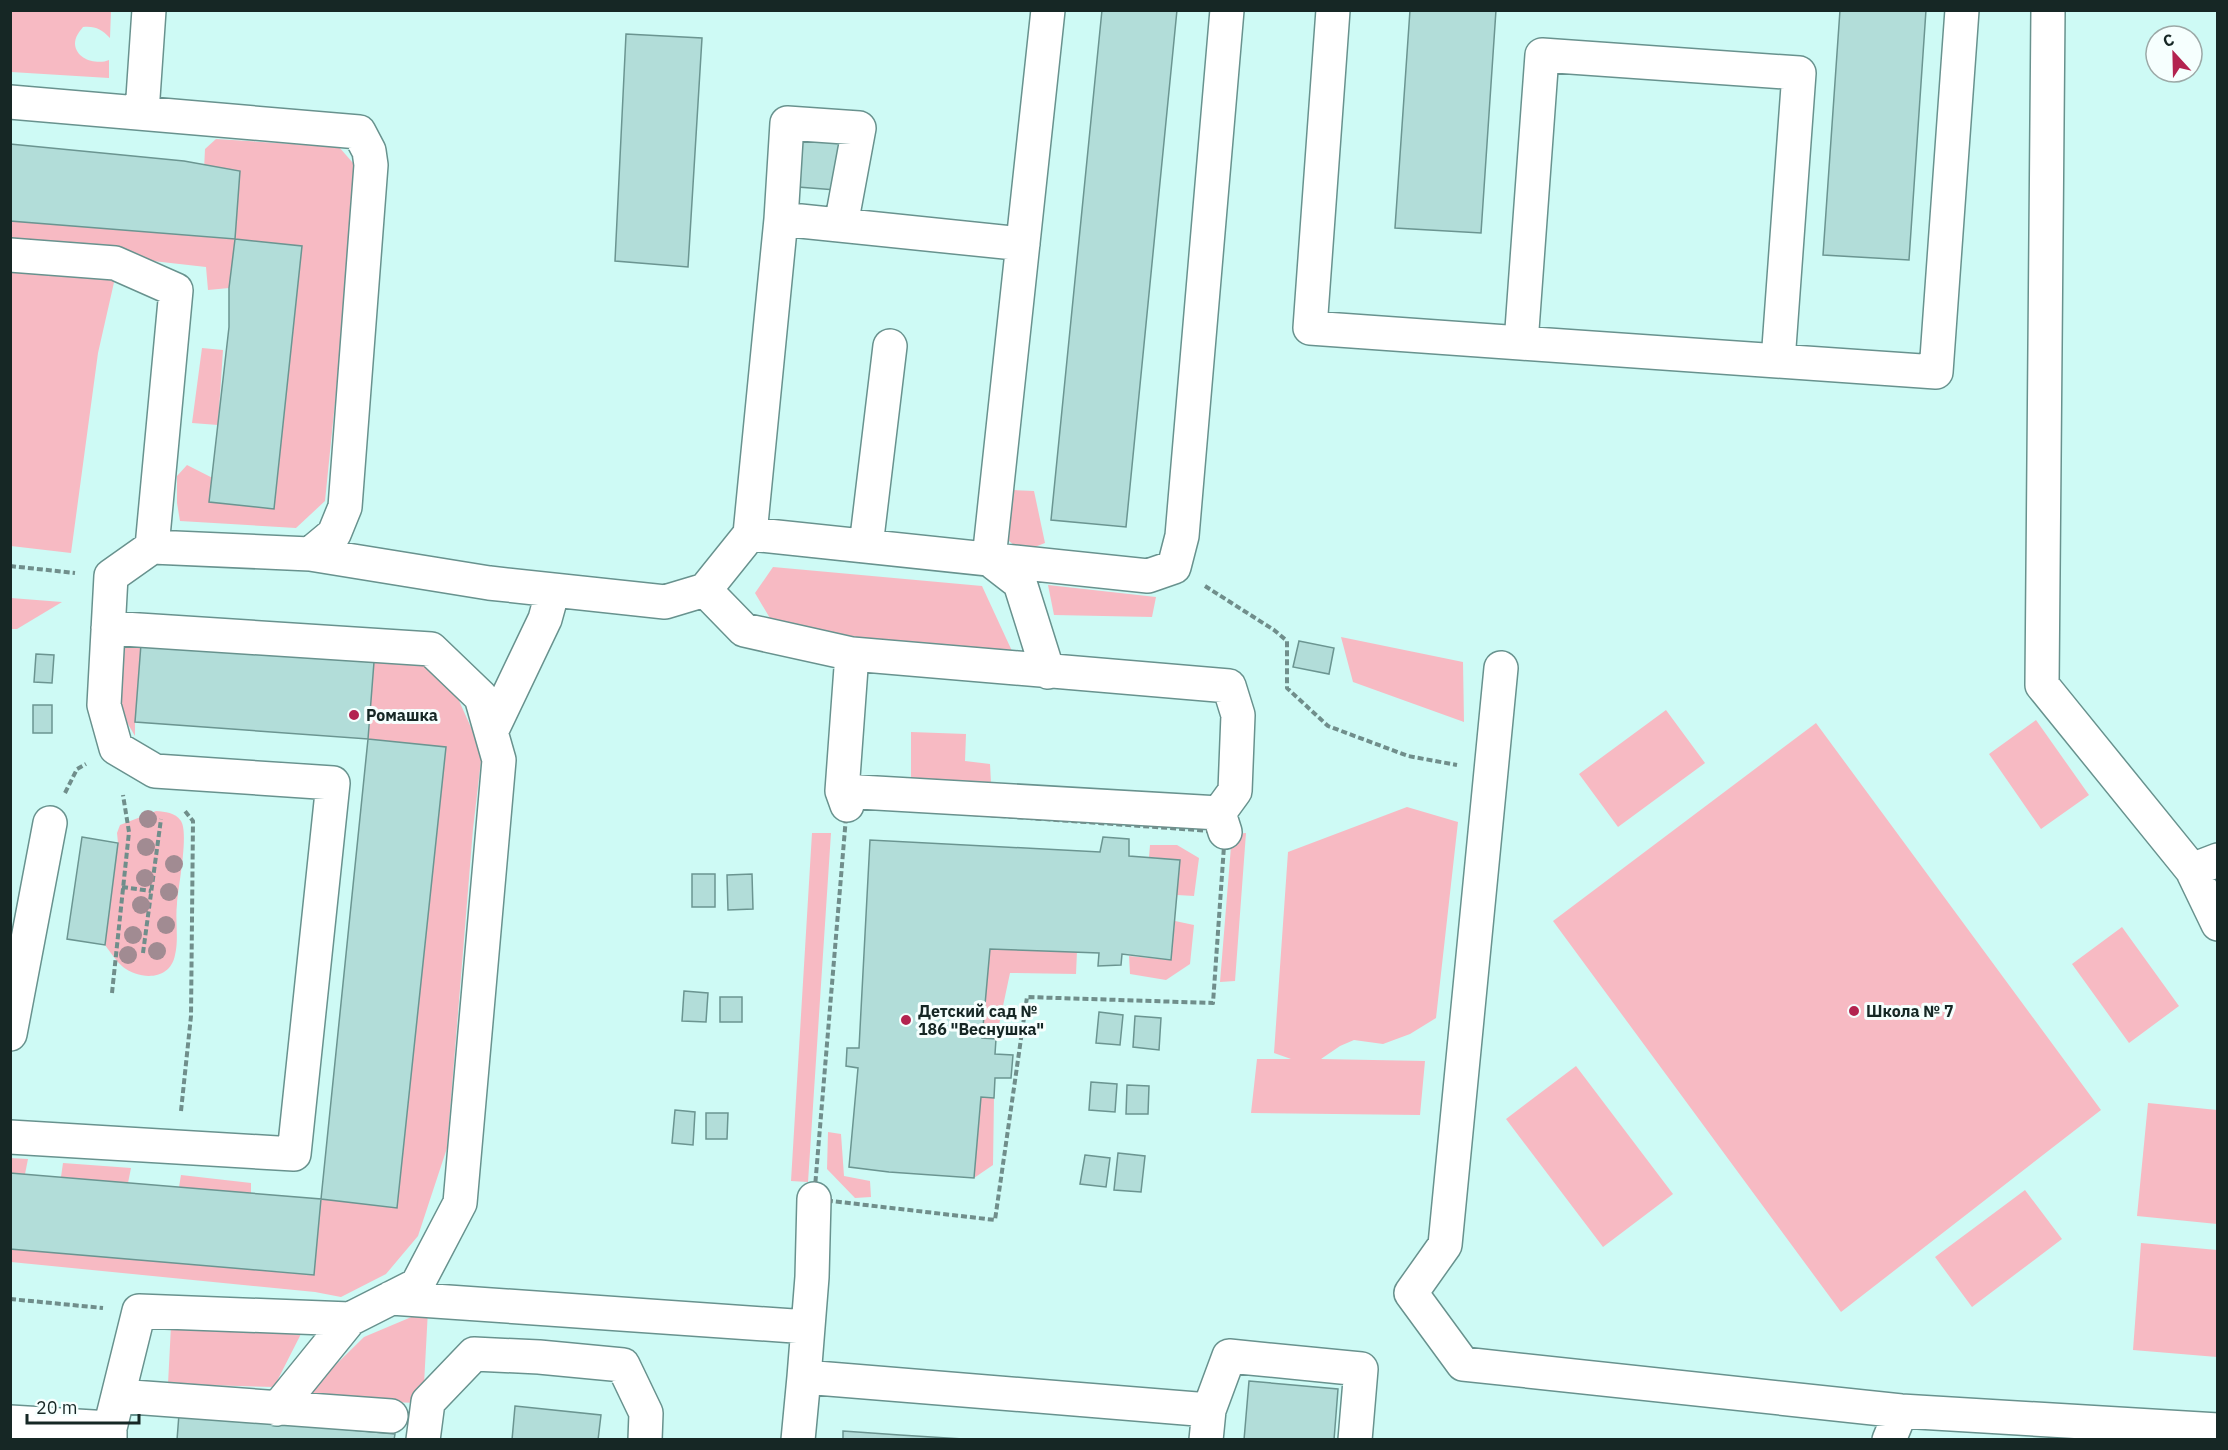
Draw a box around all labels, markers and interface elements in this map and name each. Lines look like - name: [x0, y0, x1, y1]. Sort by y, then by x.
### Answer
- north arrow: [2144, 24, 2204, 84]
- text: С: [2160, 29, 2177, 51]
- place label: Ромашка: [366, 705, 438, 725]
- marker: Ромашка: [347, 708, 361, 722]
- place label: Детский сад № 186 "Веснушка": [918, 1001, 1044, 1039]
- place label: Школа № 7: [1866, 1001, 1954, 1021]
- marker: Школа № 7: [1847, 1004, 1861, 1018]
- marker: Детский сад № 186 "Веснушка": [899, 1013, 913, 1027]
- scale bar: [27, 1387, 140, 1425]
- text: 20 m: [36, 1396, 78, 1419]

